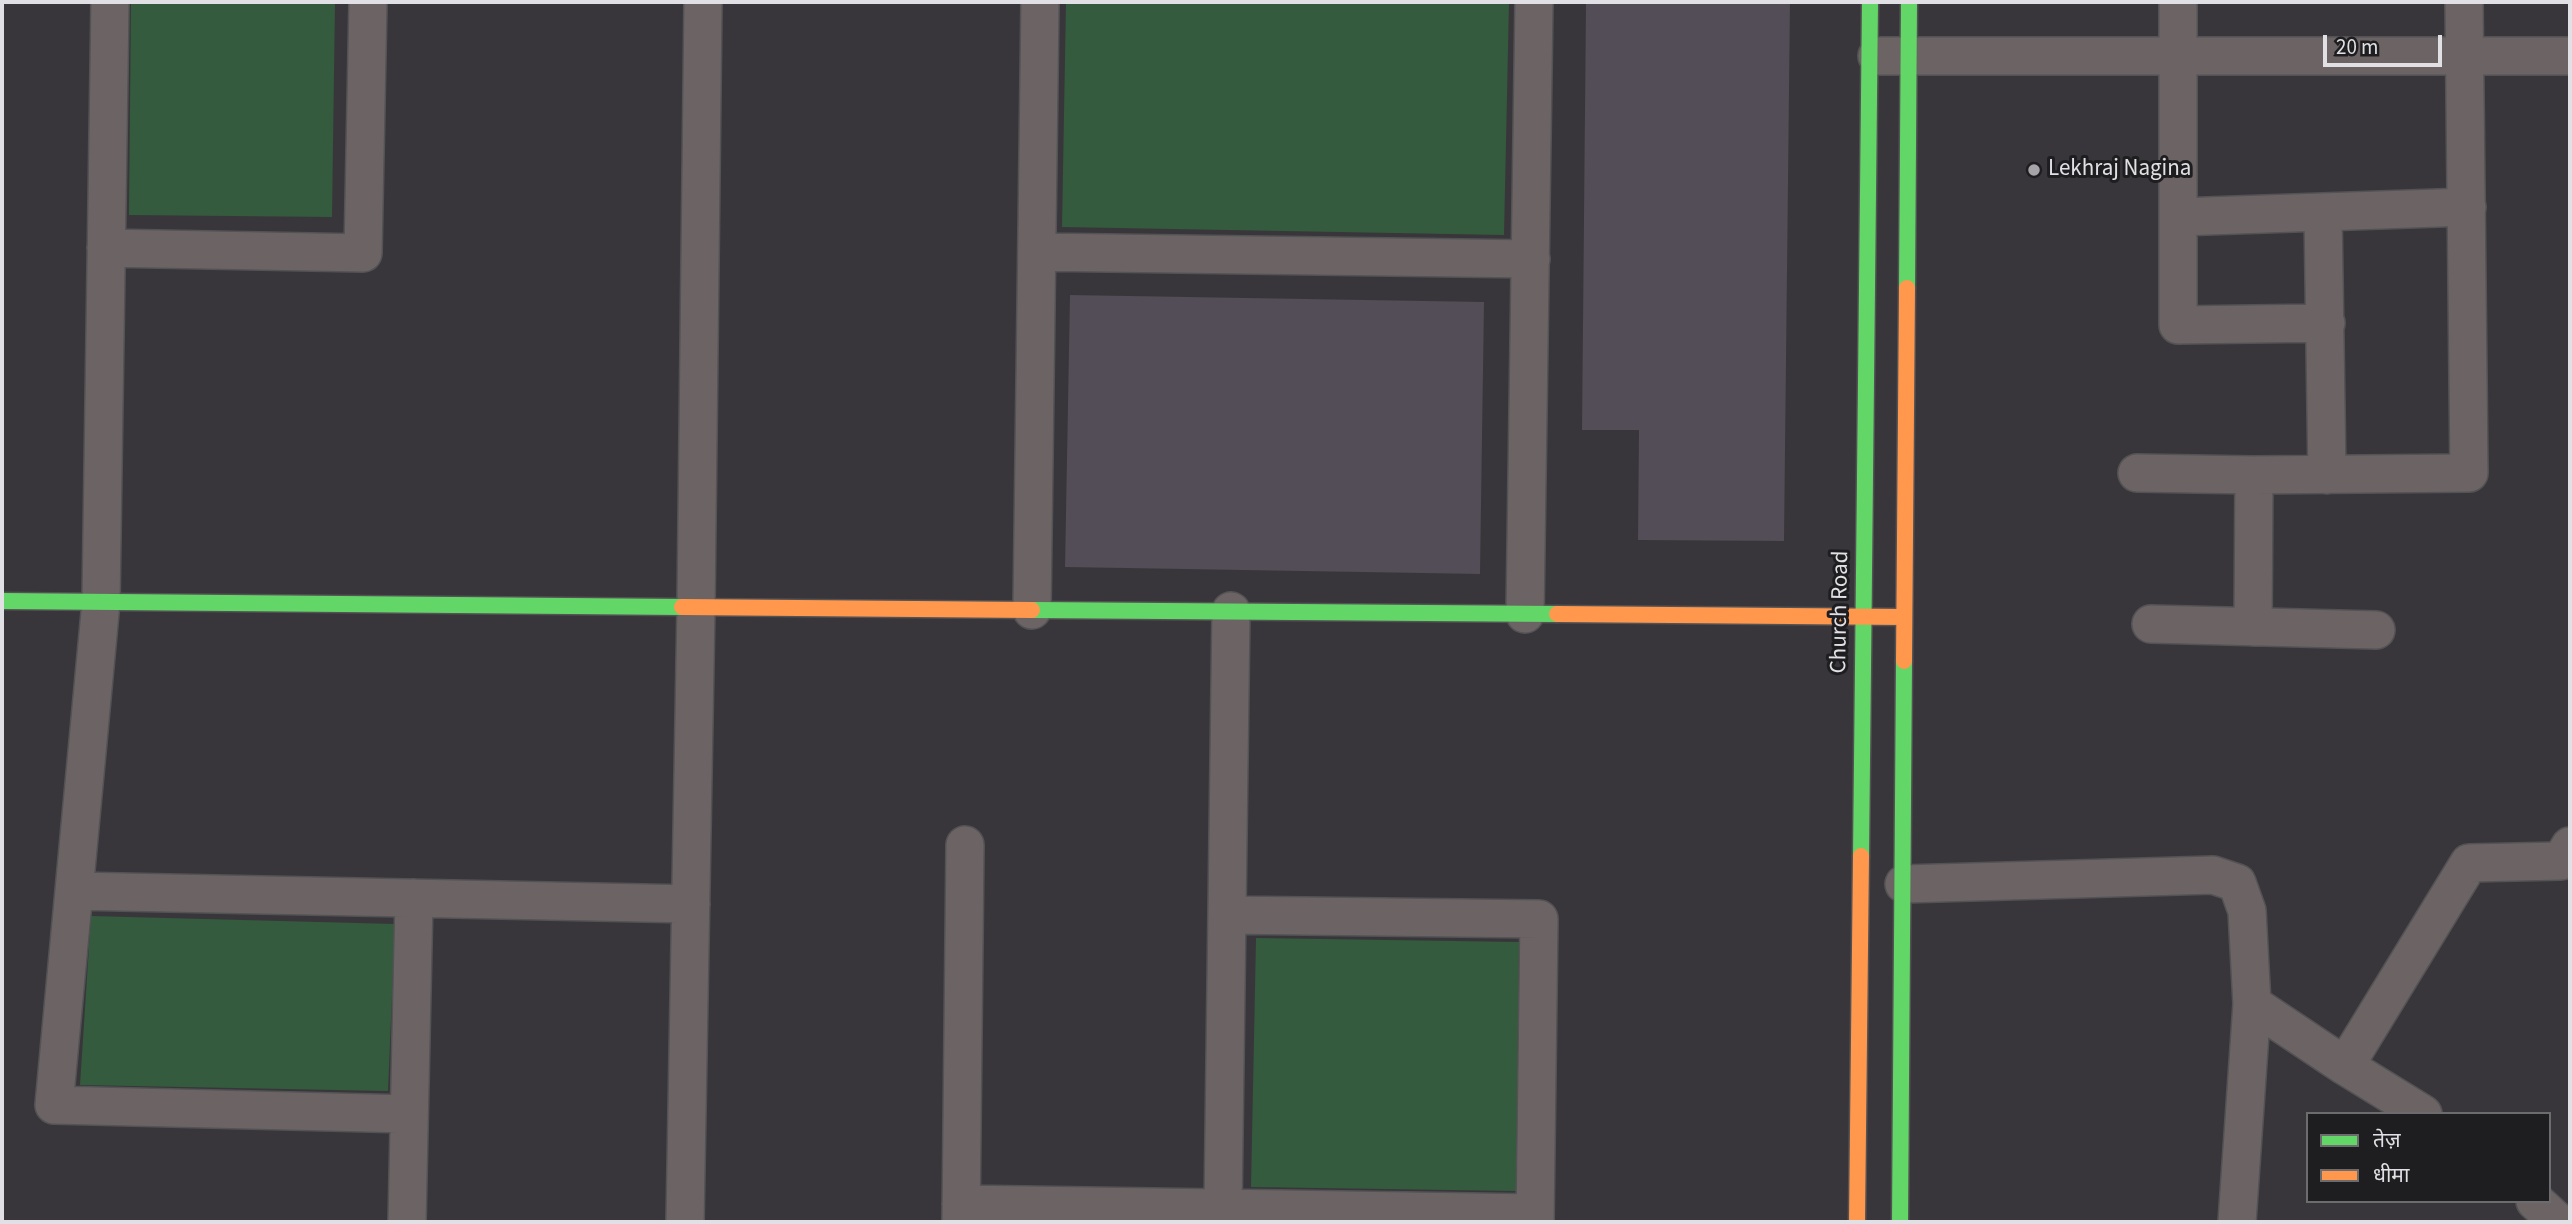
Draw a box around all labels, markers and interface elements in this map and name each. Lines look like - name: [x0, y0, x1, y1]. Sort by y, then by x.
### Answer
- scale bar: [2327, 21, 2446, 65]
- text: 20 m: [2336, 32, 2378, 62]
- place label: Lekhraj Nagina: [2048, 156, 2191, 184]
- marker: Lekhraj Nagina: [2026, 162, 2042, 178]
- street label: Church Road: [1826, 550, 1856, 674]
- legend: [2306, 1112, 2551, 1203]
- text: तेज़: [2373, 1125, 2401, 1155]
- text: धीमा: [2373, 1160, 2409, 1190]

